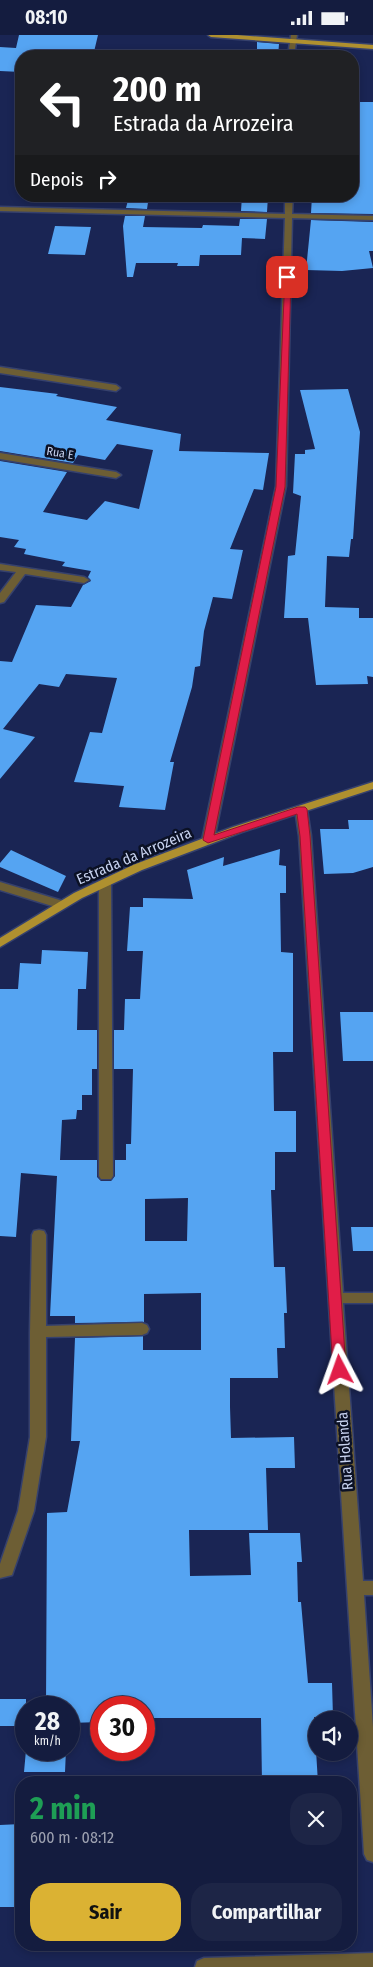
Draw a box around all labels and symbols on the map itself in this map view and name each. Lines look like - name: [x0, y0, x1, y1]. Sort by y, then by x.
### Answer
- pin: [266, 256, 308, 298]
- street label: Rua E: [45, 444, 75, 462]
- street label: Estrada da Arrozeira: [74, 824, 194, 888]
- position arrow: [313, 1343, 365, 1395]
- street label: Rua Holanda: [333, 1411, 357, 1491]
- speed limit sign: 30: [90, 1696, 155, 1761]

